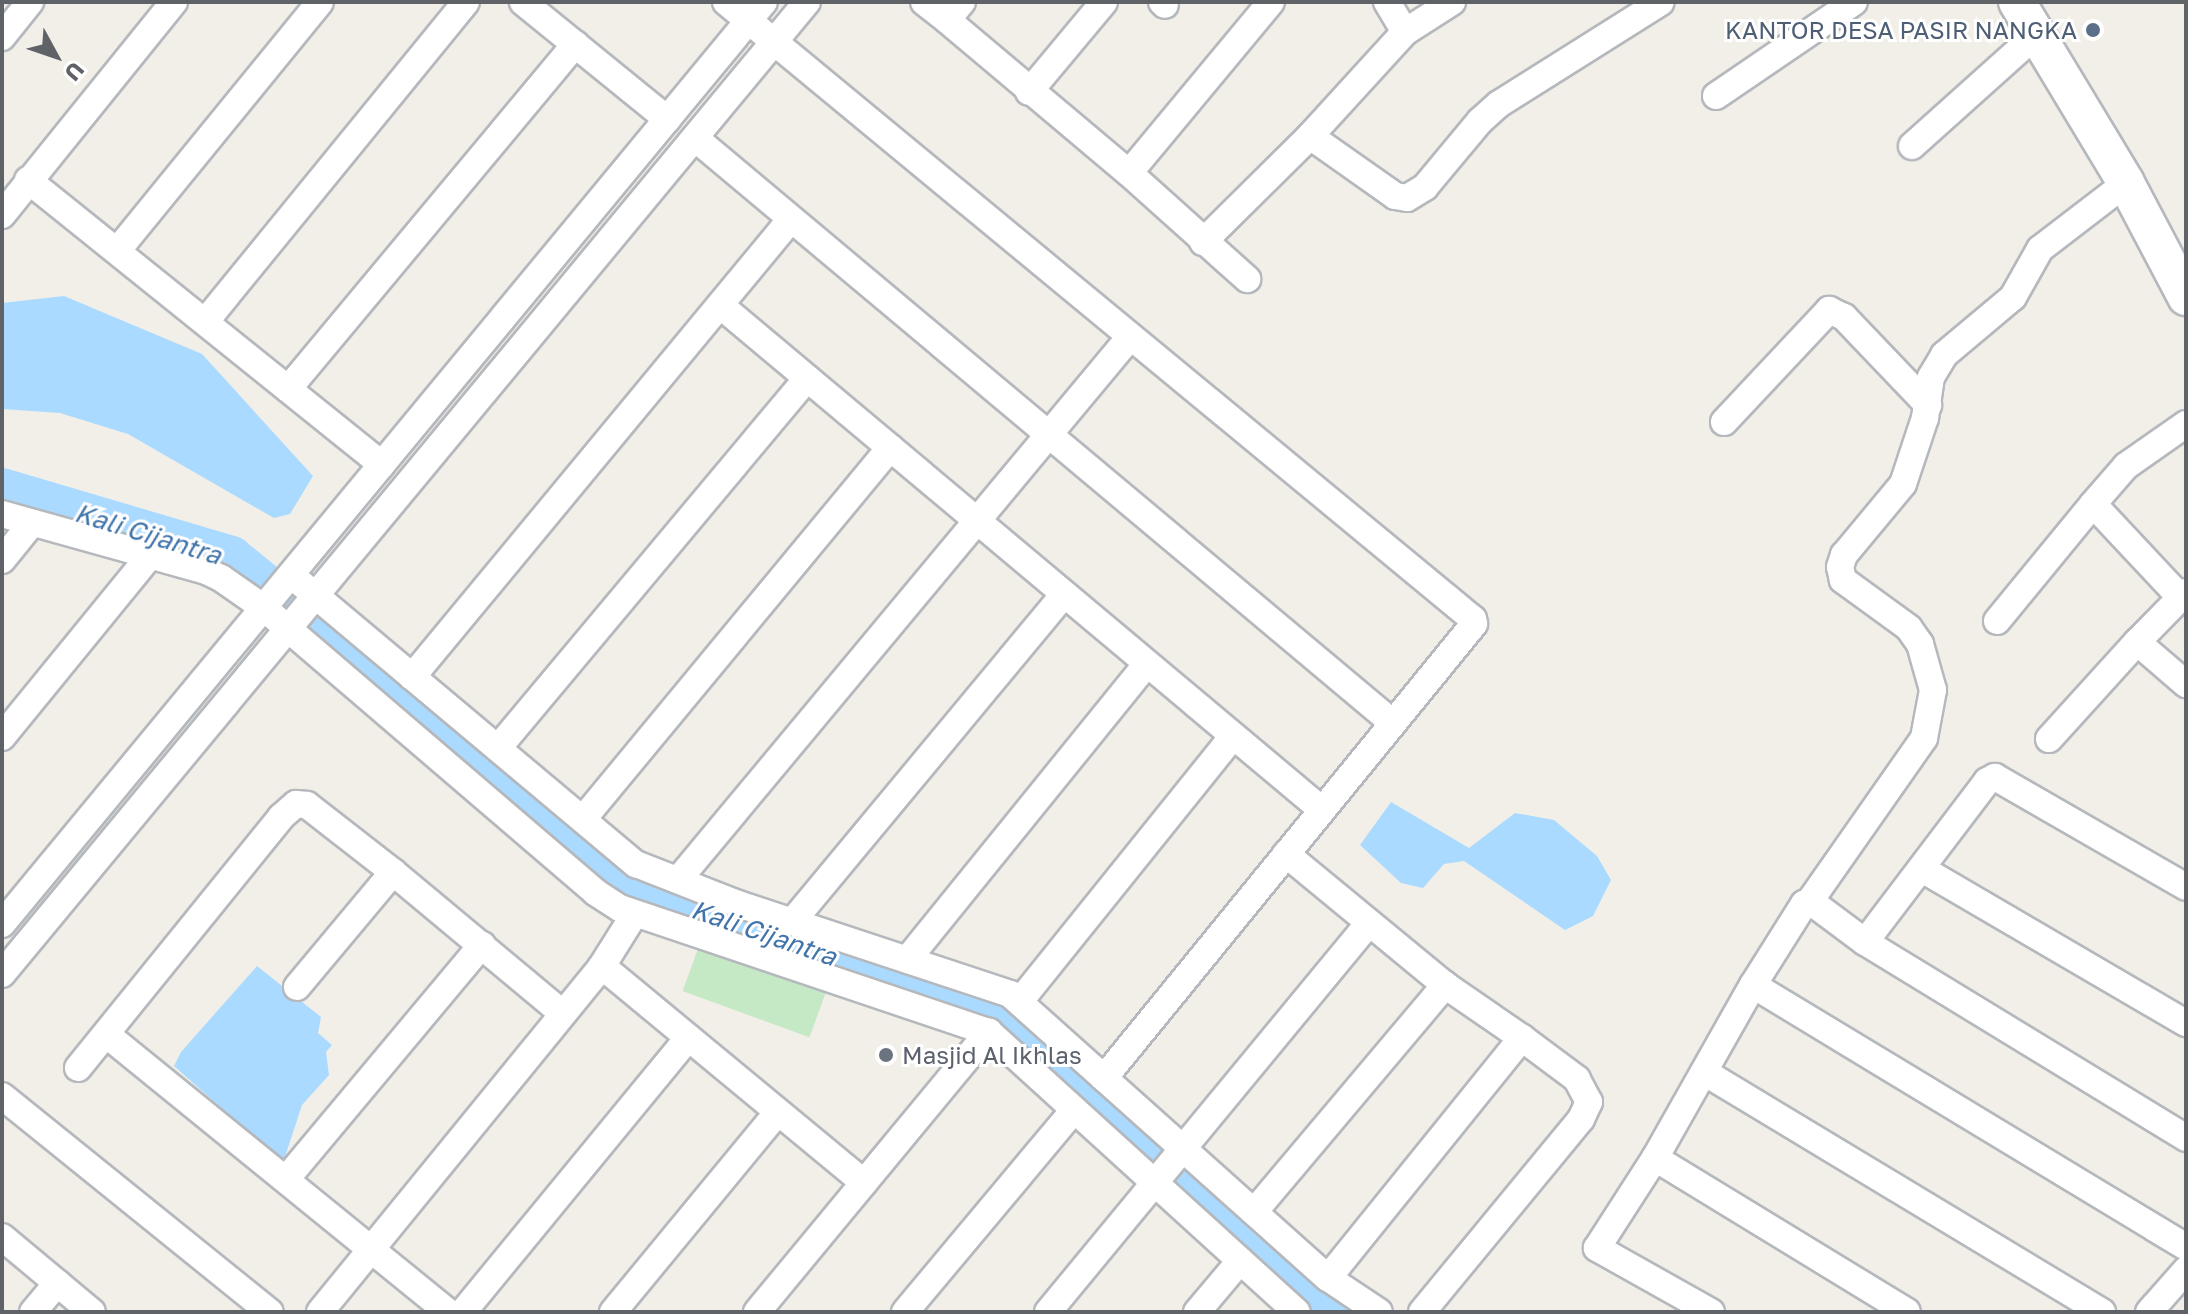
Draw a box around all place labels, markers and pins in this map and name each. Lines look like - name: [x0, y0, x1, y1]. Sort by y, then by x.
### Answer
- place label: KANTOR DESA PASIR NANGKA: [1725, 16, 2077, 44]
- marker: KANTOR DESA PASIR NANGKA: [2084, 21, 2102, 39]
- place label: Masjid Al Ikhlas: [902, 1041, 1082, 1069]
- marker: Masjid Al Ikhlas: [877, 1046, 895, 1064]

